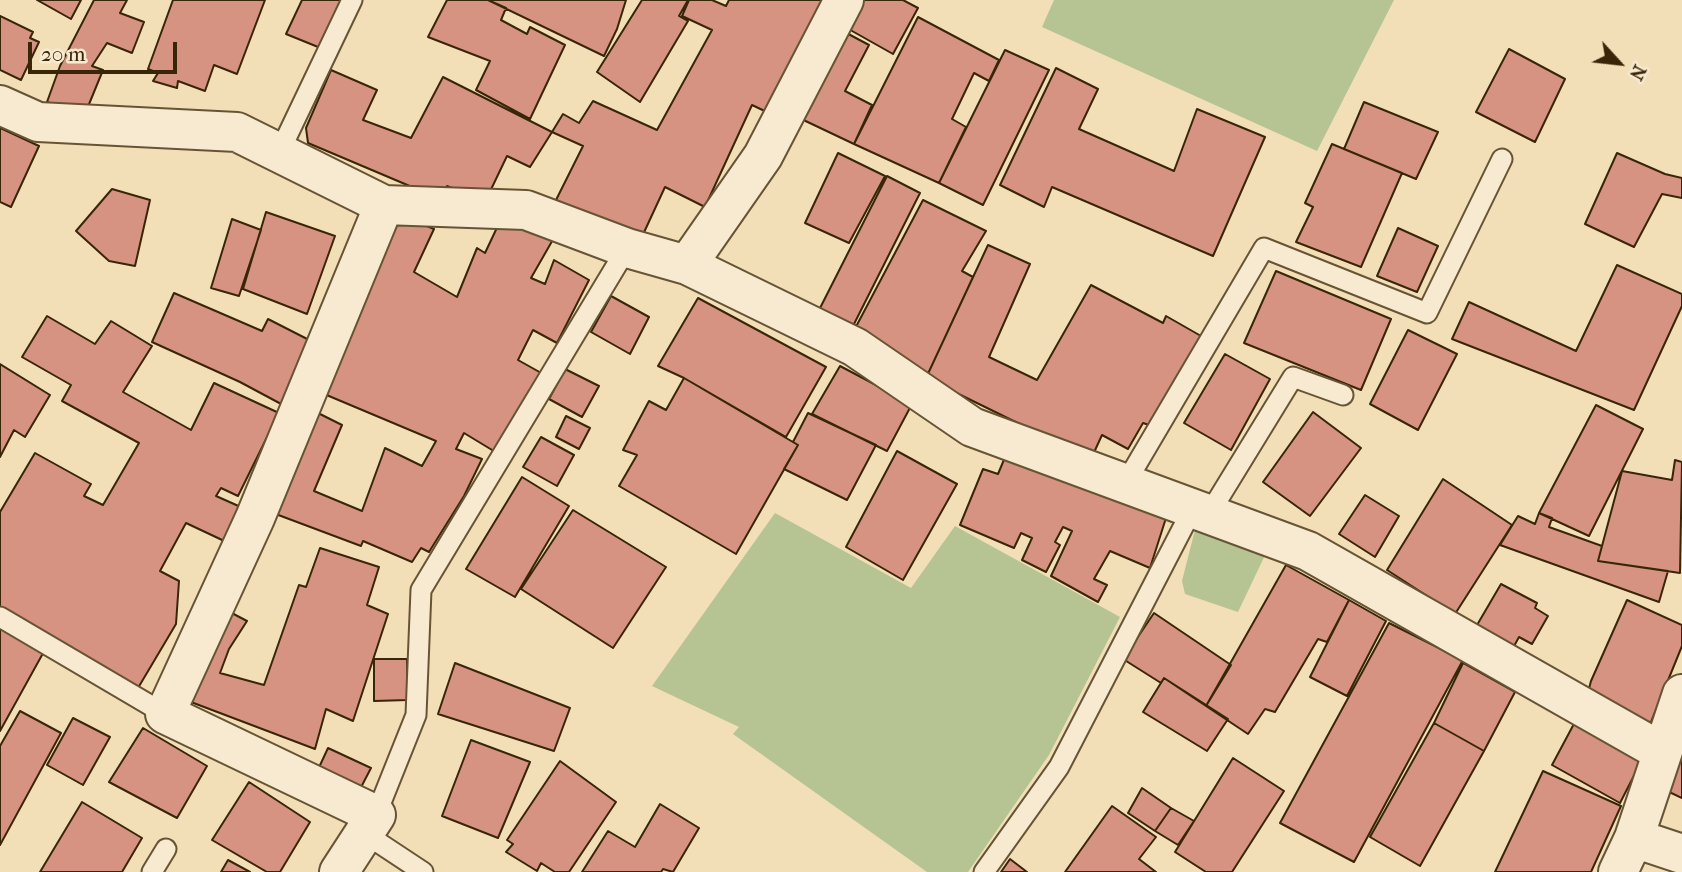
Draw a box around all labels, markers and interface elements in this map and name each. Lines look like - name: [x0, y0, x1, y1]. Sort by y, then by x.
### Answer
- scale bar: [32, 28, 180, 72]
- north arrow: [1584, 28, 1654, 98]
- text: 20 m: [41, 42, 85, 66]
- text: N: [1625, 61, 1651, 84]

